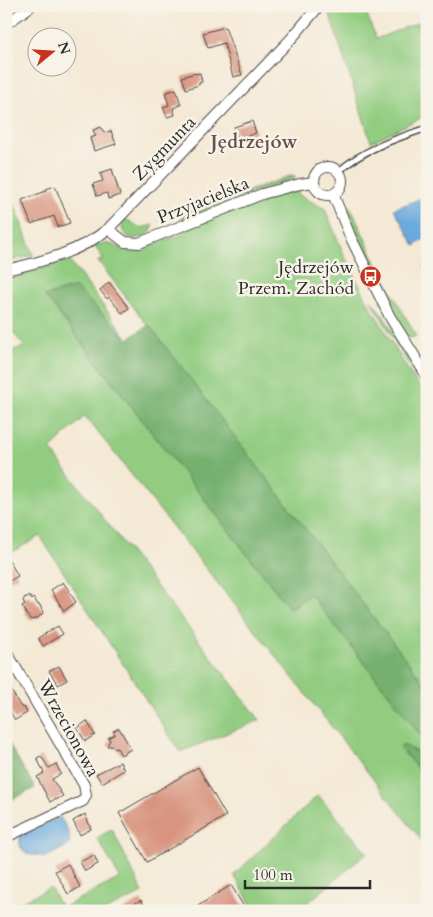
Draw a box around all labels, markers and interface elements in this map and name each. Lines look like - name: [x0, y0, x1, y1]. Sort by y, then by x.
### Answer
- north arrow: [28, 28, 78, 78]
- text: N: [53, 39, 75, 57]
- street label: Zygmunta: [127, 110, 202, 186]
- district label: Jędrzejów: [208, 129, 297, 155]
- street label: Przyjacielska: [154, 171, 253, 230]
- place label: Jędrzejów Przem. Zachód: [238, 255, 355, 301]
- bus stop icon: Jędrzejów Przem. Zachód: [358, 265, 382, 289]
- street label: Wrzecionowa: [31, 674, 106, 782]
- scale bar: [245, 857, 370, 889]
- text: 100 m: [253, 865, 293, 885]

